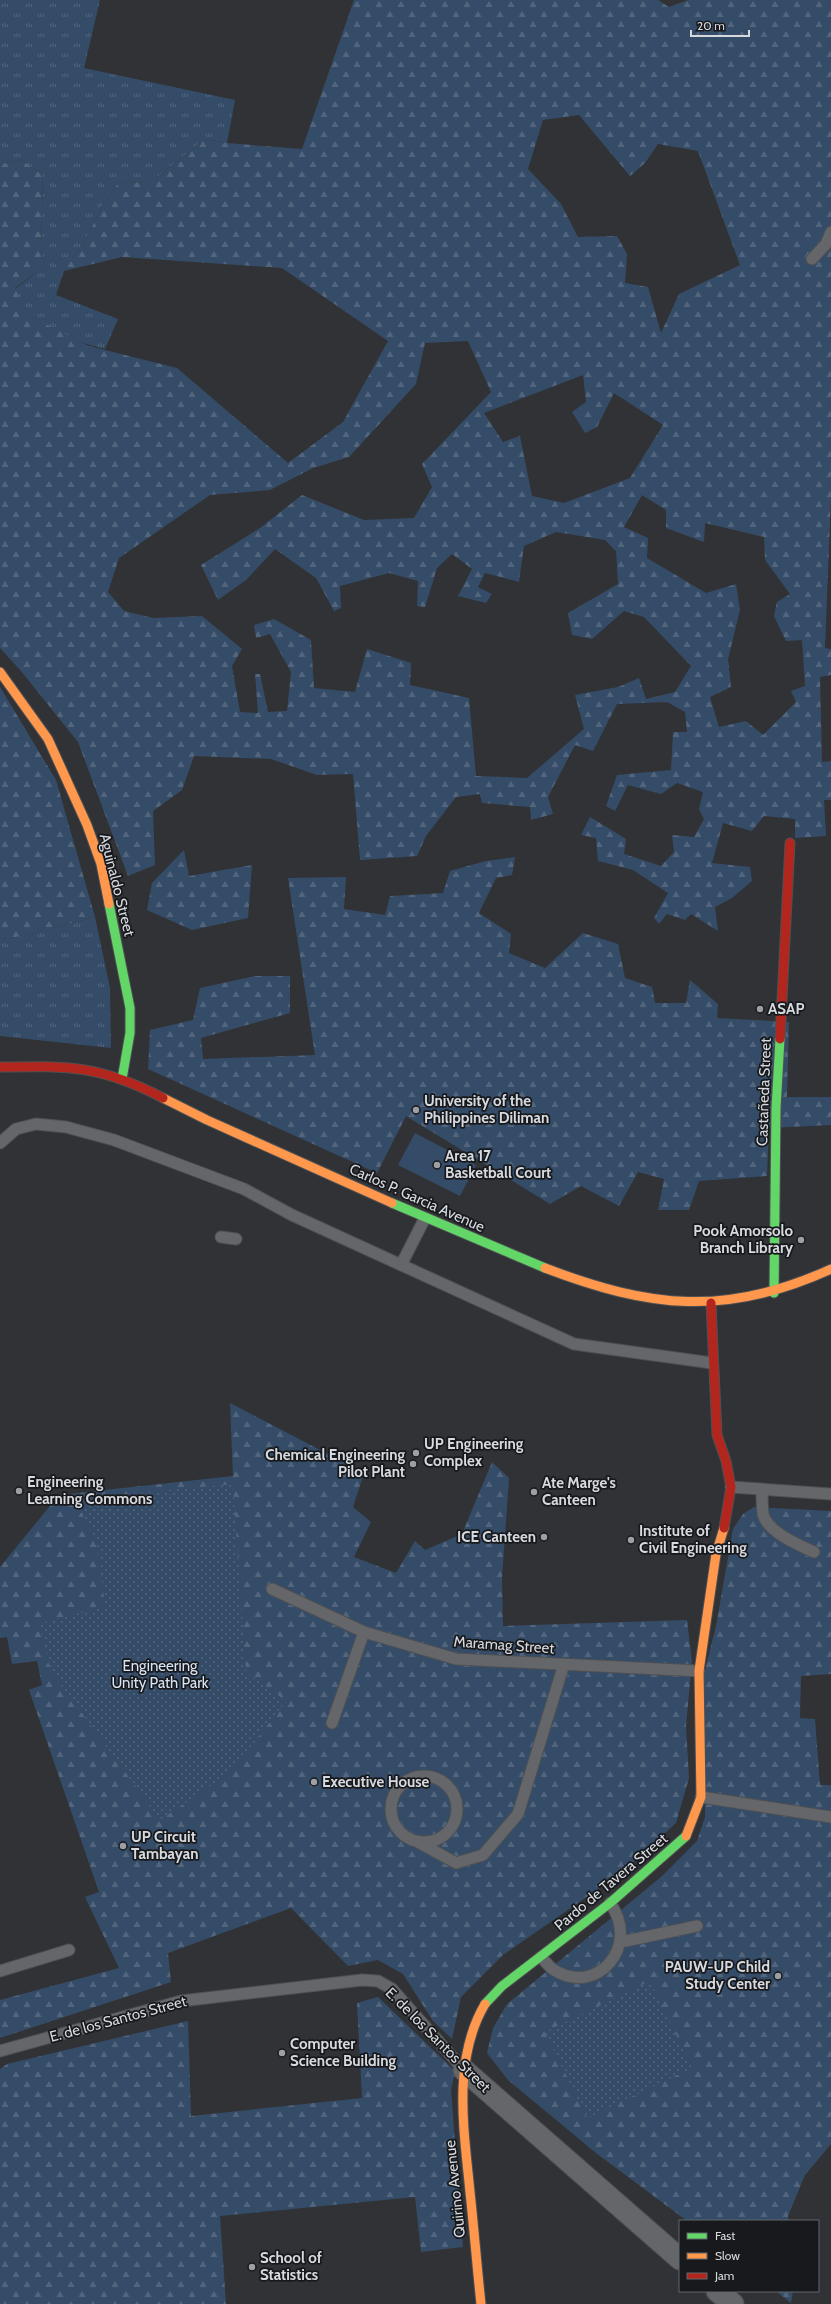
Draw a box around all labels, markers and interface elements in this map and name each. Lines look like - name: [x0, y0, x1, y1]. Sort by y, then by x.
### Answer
- scale bar: [691, 12, 749, 38]
- text: 20 m: [697, 18, 725, 33]
- street label: Aguinaldo Street: [96, 832, 138, 938]
- place label: ASAP: [768, 1000, 804, 1018]
- marker: ASAP: [755, 1004, 765, 1014]
- street label: Castañeda Street: [753, 1038, 775, 1146]
- place label: University of the Philippines Diliman: [424, 1092, 549, 1127]
- marker: University of the Philippines Diliman: [411, 1105, 421, 1115]
- place label: Area 17 Basketball Court: [445, 1147, 551, 1182]
- street label: Carlos P. Garcia Avenue: [347, 1160, 488, 1236]
- marker: Area 17 Basketball Court: [432, 1160, 442, 1170]
- place label: Pook Amorsolo Branch Library: [693, 1222, 794, 1257]
- marker: Pook Amorsolo Branch Library: [796, 1235, 806, 1245]
- place label: UP Engineering Complex: [424, 1435, 524, 1470]
- place label: Chemical Engineering Pilot Plant: [265, 1446, 405, 1481]
- marker: UP Engineering Complex: [411, 1448, 421, 1458]
- marker: Chemical Engineering Pilot Plant: [408, 1459, 418, 1469]
- place label: Engineering Learning Commons: [27, 1473, 152, 1508]
- place label: Ate Marge's Canteen: [542, 1474, 616, 1509]
- marker: Engineering Learning Commons: [14, 1486, 24, 1496]
- marker: Ate Marge's Canteen: [529, 1487, 539, 1497]
- place label: Institute of Civil Engineering: [639, 1522, 747, 1557]
- place label: ICE Canteen: [457, 1528, 536, 1546]
- marker: ICE Canteen: [539, 1532, 549, 1542]
- marker: Institute of Civil Engineering: [626, 1535, 636, 1545]
- street label: Maramag Street: [453, 1633, 555, 1657]
- park label: Engineering Unity Path Park: [111, 1657, 209, 1692]
- place label: Executive House: [322, 1773, 430, 1791]
- marker: Executive House: [309, 1777, 319, 1787]
- place label: UP Circuit Tambayan: [131, 1828, 198, 1863]
- street label: Pardo de Tavera Street: [551, 1829, 671, 1935]
- marker: UP Circuit Tambayan: [118, 1841, 128, 1851]
- place label: PAUW-UP Child Study Center: [665, 1958, 770, 1993]
- marker: PAUW-UP Child Study Center: [773, 1971, 783, 1981]
- street label: E. de los Santos Street: [382, 1984, 494, 2096]
- street label: E. de los Santos Street: [48, 1992, 188, 2046]
- place label: Computer Science Building: [290, 2035, 396, 2070]
- marker: Computer Science Building: [277, 2048, 287, 2058]
- street label: Quirino Avenue: [441, 2139, 469, 2239]
- legend: [679, 2220, 819, 2292]
- text: Fast: [715, 2228, 735, 2243]
- text: Slow: [715, 2248, 740, 2263]
- place label: School of Statistics: [260, 2249, 322, 2284]
- marker: School of Statistics: [247, 2262, 257, 2272]
- text: Jam: [714, 2268, 734, 2283]

